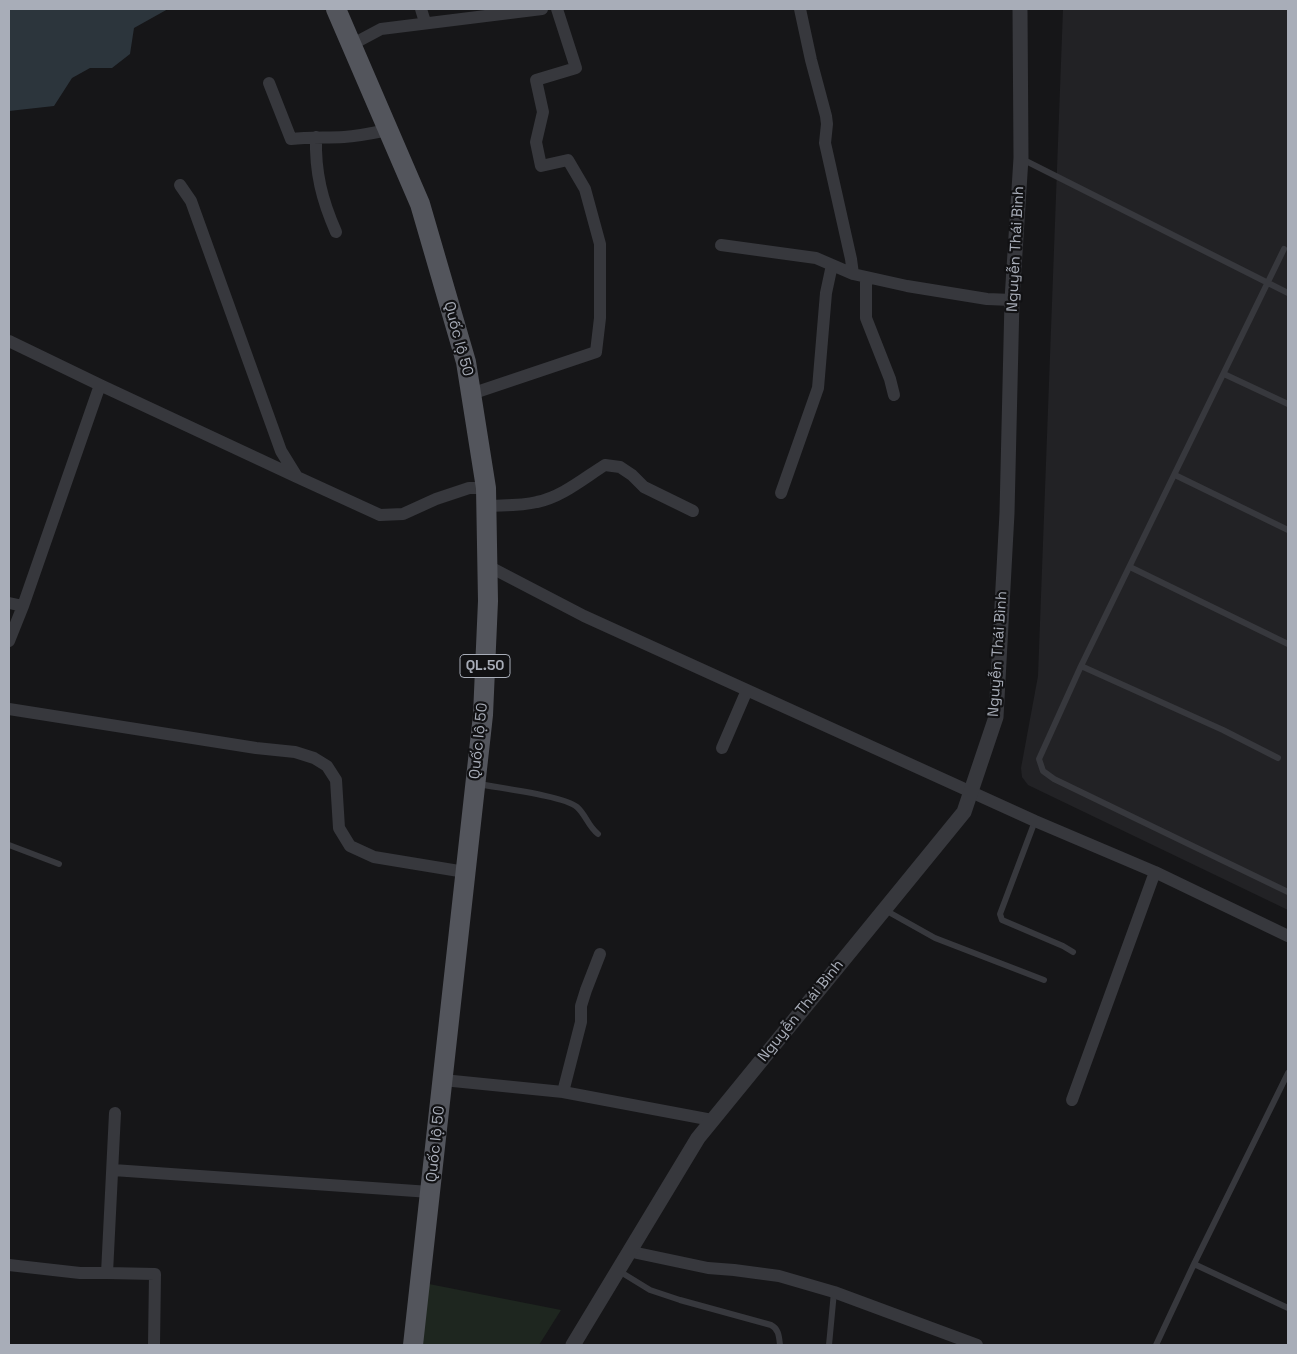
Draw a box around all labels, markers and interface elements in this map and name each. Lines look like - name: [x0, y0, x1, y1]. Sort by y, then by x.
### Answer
- street label: Nguyễn Thái Bình: [1004, 186, 1028, 312]
- street label: Quốc lộ 50: [439, 300, 477, 378]
- street label: Nguyễn Thái Bình: [985, 591, 1011, 717]
- road number: QL.50: [460, 654, 510, 678]
- street label: Quốc lộ 50: [466, 702, 492, 780]
- street label: Nguyễn Thái Bình: [754, 956, 848, 1066]
- street label: Quốc lộ 50: [423, 1105, 449, 1183]

